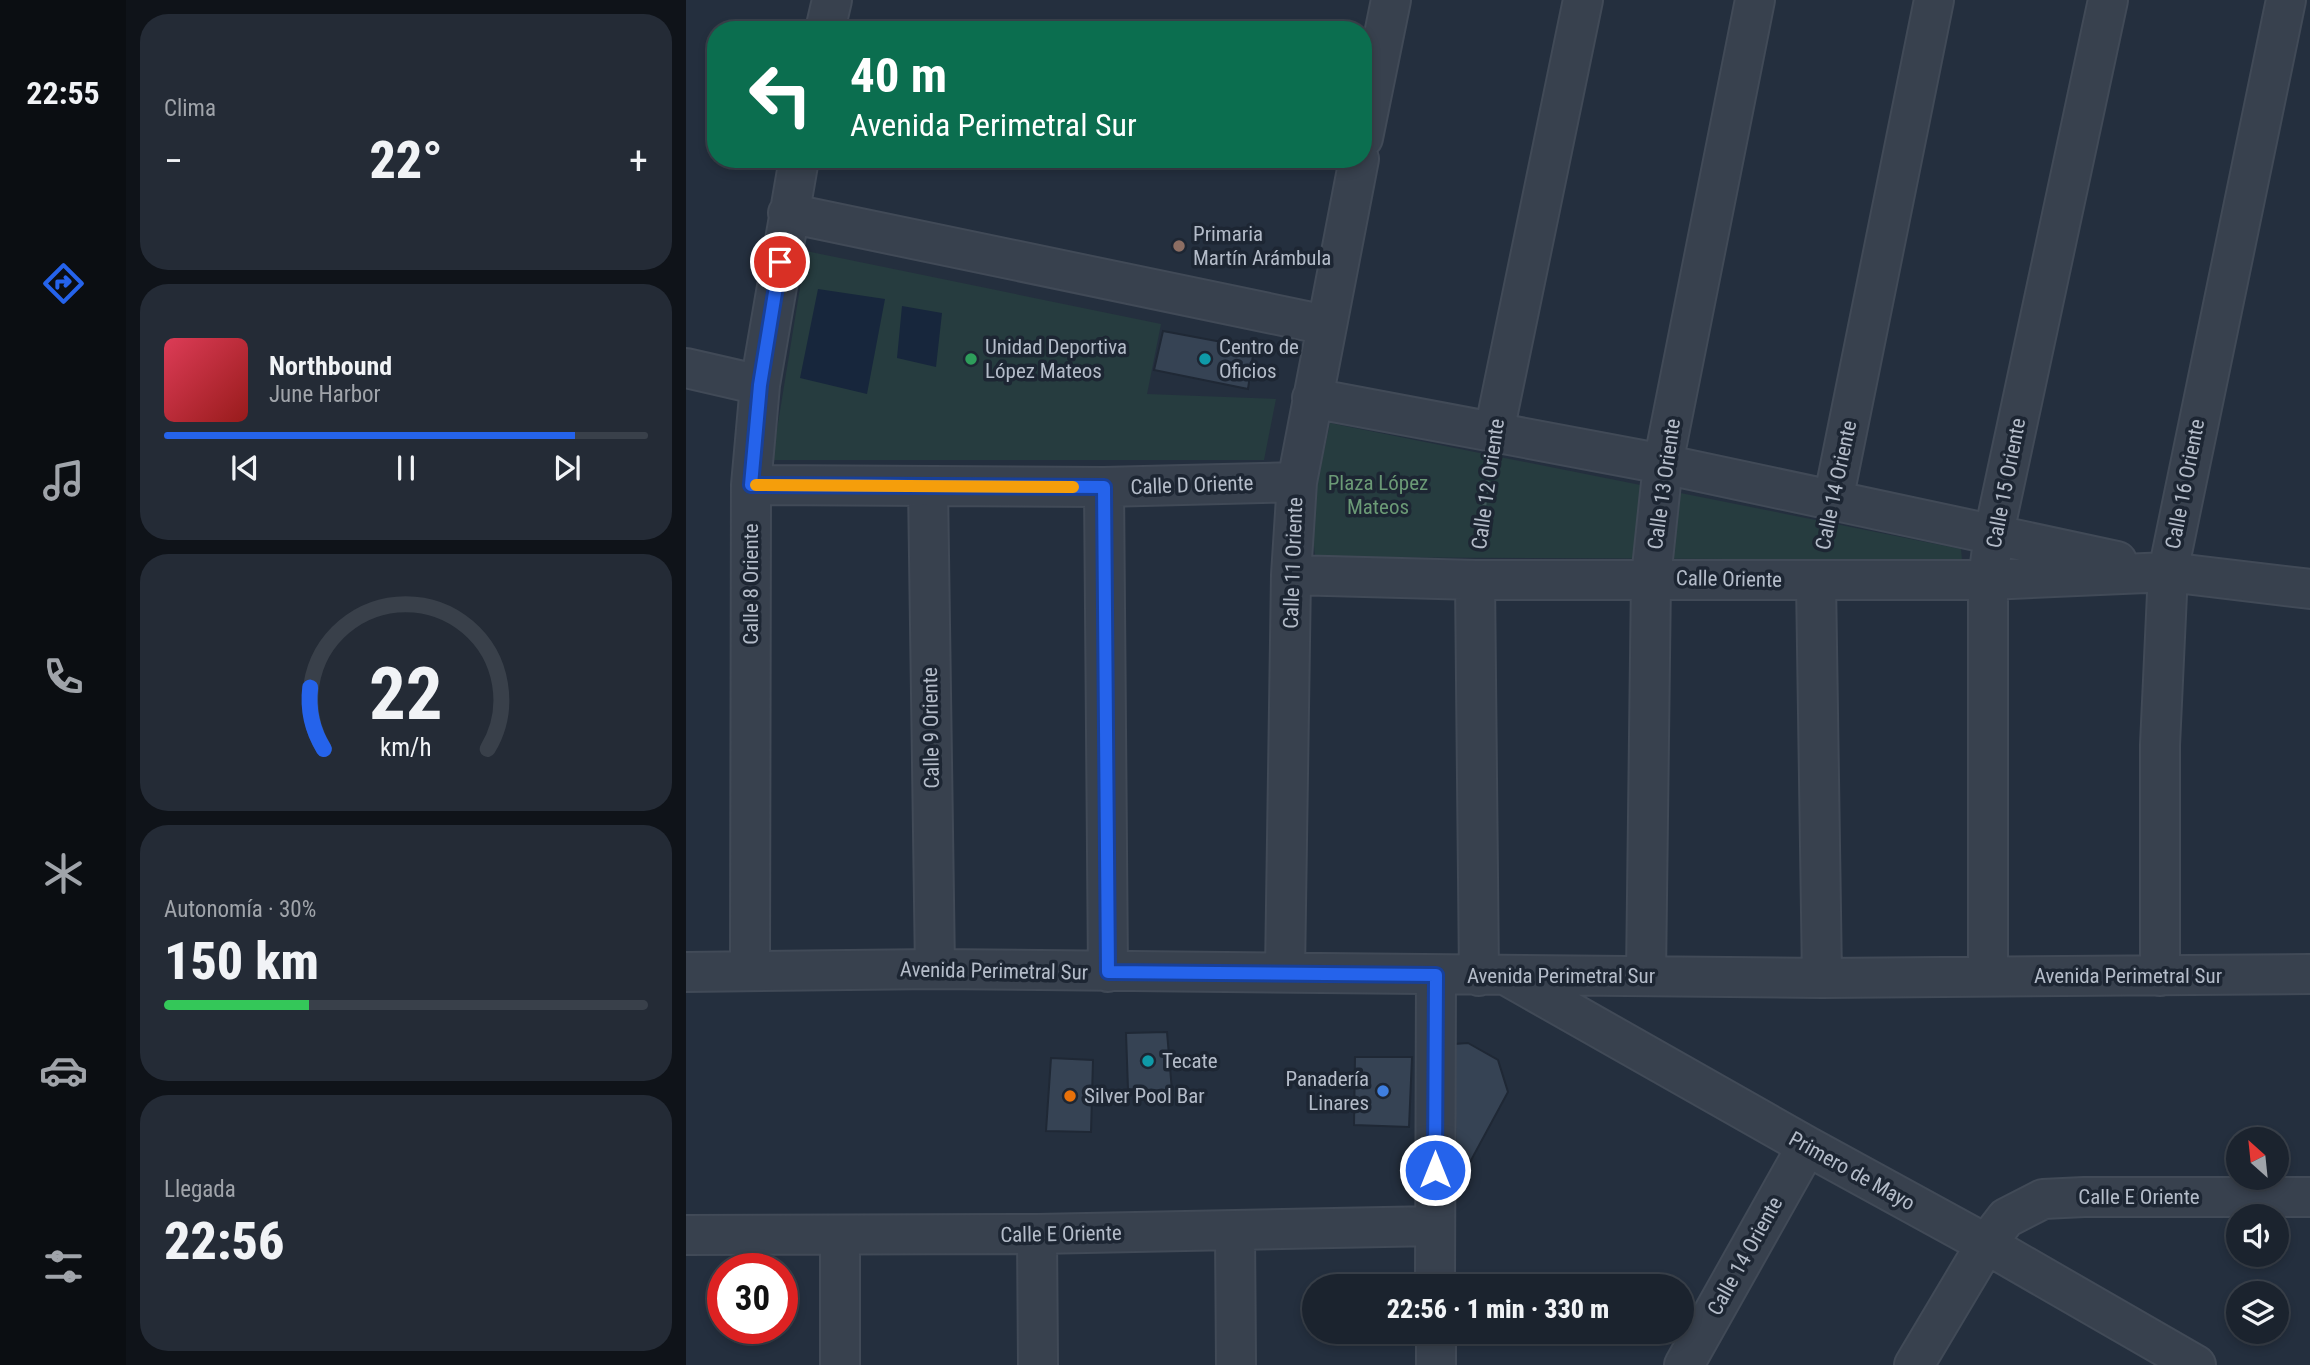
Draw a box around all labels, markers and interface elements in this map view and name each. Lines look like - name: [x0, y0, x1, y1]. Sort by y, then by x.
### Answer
- text: 40 m: [850, 47, 947, 104]
- icon: left: [735, 49, 826, 140]
- text: 22:55: [26, 74, 100, 112]
- text: Clima: [164, 95, 216, 122]
- text: Avenida Perimetral Sur: [850, 106, 1137, 144]
- text: 22°: [369, 130, 443, 191]
- text: −: [164, 139, 183, 183]
- text: +: [629, 139, 648, 183]
- place label: Primaria Martín Arámbula: [1193, 222, 1331, 270]
- pin: [750, 232, 810, 292]
- marker: Primaria Martín Arámbula: [1171, 238, 1187, 254]
- icon: arrive: [761, 243, 799, 281]
- icon: directions: [39, 259, 88, 308]
- place label: Unidad Deportiva López Mateos: [985, 335, 1127, 383]
- place label: Centro de Oficios: [1219, 335, 1299, 383]
- text: Northbound: [269, 351, 392, 381]
- marker: Unidad Deportiva López Mateos: [963, 351, 979, 367]
- marker: Centro de Oficios: [1197, 351, 1213, 367]
- text: June Harbor: [269, 381, 381, 408]
- street label: Calle 15 Oriente: [1982, 416, 2030, 550]
- street label: Calle 12 Oriente: [1467, 417, 1509, 551]
- street label: Calle 13 Oriente: [1643, 417, 1685, 551]
- street label: Calle 16 Oriente: [2161, 417, 2209, 551]
- street label: Calle 14 Oriente: [1811, 418, 1861, 552]
- icon: previous: [226, 449, 264, 487]
- icon: pause: [387, 449, 425, 487]
- icon: next: [548, 449, 586, 487]
- icon: music: [39, 456, 88, 505]
- street label: Calle D Oriente: [1130, 471, 1254, 499]
- park label: Plaza López Mateos: [1328, 471, 1428, 519]
- street label: Calle 11 Oriente: [1279, 497, 1307, 629]
- street label: Calle 8 Oriente: [739, 523, 763, 645]
- street label: Calle Oriente: [1676, 566, 1782, 592]
- text: 22: [369, 651, 443, 737]
- icon: phone: [39, 652, 88, 701]
- street label: Calle 9 Oriente: [918, 667, 944, 789]
- text: km/h: [380, 732, 432, 761]
- icon: climate: [39, 849, 88, 898]
- text: Autonomía · 30%: [164, 896, 316, 923]
- text: 150 km: [164, 931, 319, 992]
- street label: Avenida Perimetral Sur: [900, 957, 1088, 985]
- street label: Avenida Perimetral Sur: [1467, 964, 1655, 988]
- street label: Avenida Perimetral Sur: [2034, 964, 2222, 988]
- icon: car: [39, 1046, 88, 1095]
- place label: Tecate: [1162, 1049, 1218, 1073]
- marker: Tecate: [1140, 1053, 1156, 1069]
- place label: Panadería Linares: [1286, 1067, 1369, 1115]
- marker: Panadería Linares: [1375, 1083, 1391, 1099]
- place label: Silver Pool Bar: [1084, 1084, 1205, 1108]
- marker: Silver Pool Bar: [1062, 1088, 1078, 1104]
- street label: Primero de Mayo: [1785, 1127, 1919, 1215]
- north arrow: [2226, 1127, 2289, 1190]
- map controls: [2226, 1127, 2289, 1344]
- position arrow: [1398, 1133, 1472, 1207]
- text: Llegada: [164, 1176, 236, 1203]
- street label: Calle E Oriente: [2078, 1185, 2200, 1209]
- street label: Calle 14 Oriente: [1703, 1192, 1788, 1319]
- button: sound: [2226, 1204, 2289, 1267]
- text: 22:56: [164, 1211, 284, 1272]
- street label: Calle E Oriente: [1000, 1221, 1122, 1247]
- icon: filters: [39, 1242, 88, 1291]
- speed limit sign: 30: [707, 1253, 798, 1344]
- button: layers: [2226, 1281, 2289, 1344]
- text: 22:56 · 1 min · 330 m: [1387, 1294, 1609, 1324]

